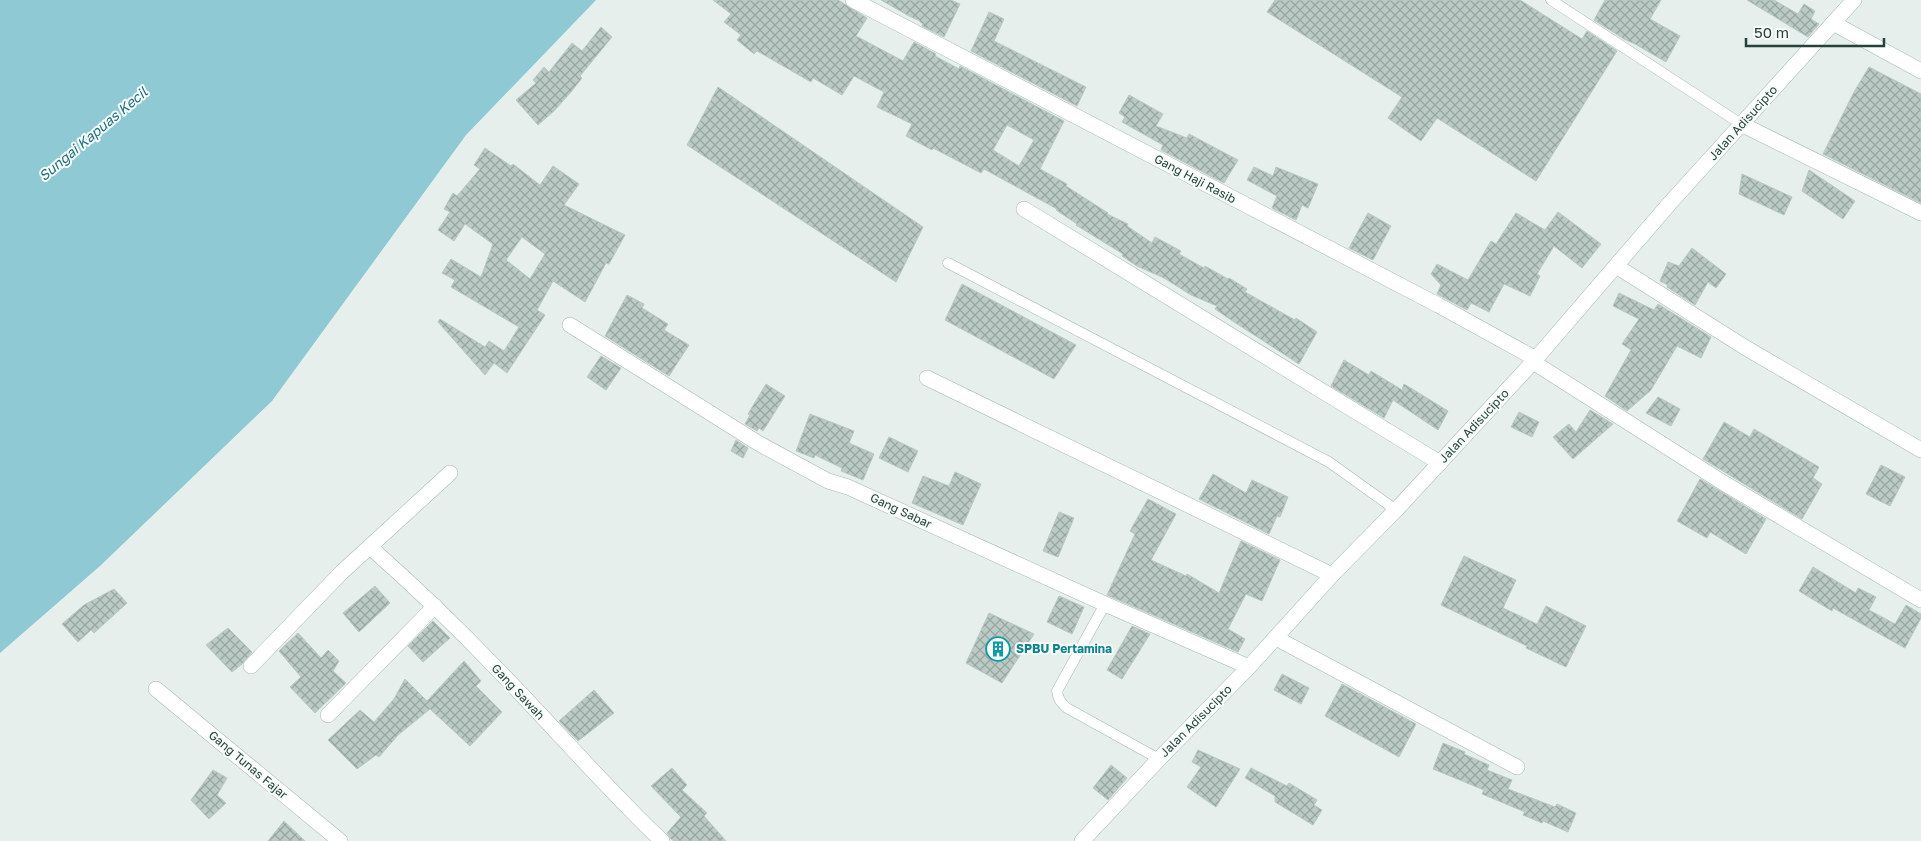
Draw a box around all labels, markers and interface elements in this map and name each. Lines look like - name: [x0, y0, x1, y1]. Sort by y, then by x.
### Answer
- scale bar: [1746, 15, 1884, 47]
- text: 50 m: [1754, 23, 1789, 41]
- street label: Jalan Adisucipto: [1705, 82, 1780, 163]
- water label: Sungai Kapuas Kecil: [35, 83, 151, 184]
- street label: Gang Haji Rasib: [1152, 151, 1239, 206]
- street label: Jalan Adisucipto: [1436, 386, 1512, 466]
- street label: Gang Sabar: [868, 490, 935, 531]
- building icon: SPBU Pertamina: [985, 636, 1011, 662]
- place label: SPBU Pertamina: [1016, 641, 1112, 656]
- street label: Gang Sawah: [489, 661, 548, 723]
- street label: Jalan Adisucipto: [1157, 682, 1235, 760]
- street label: Gang Tunas Fajar: [206, 727, 291, 802]

